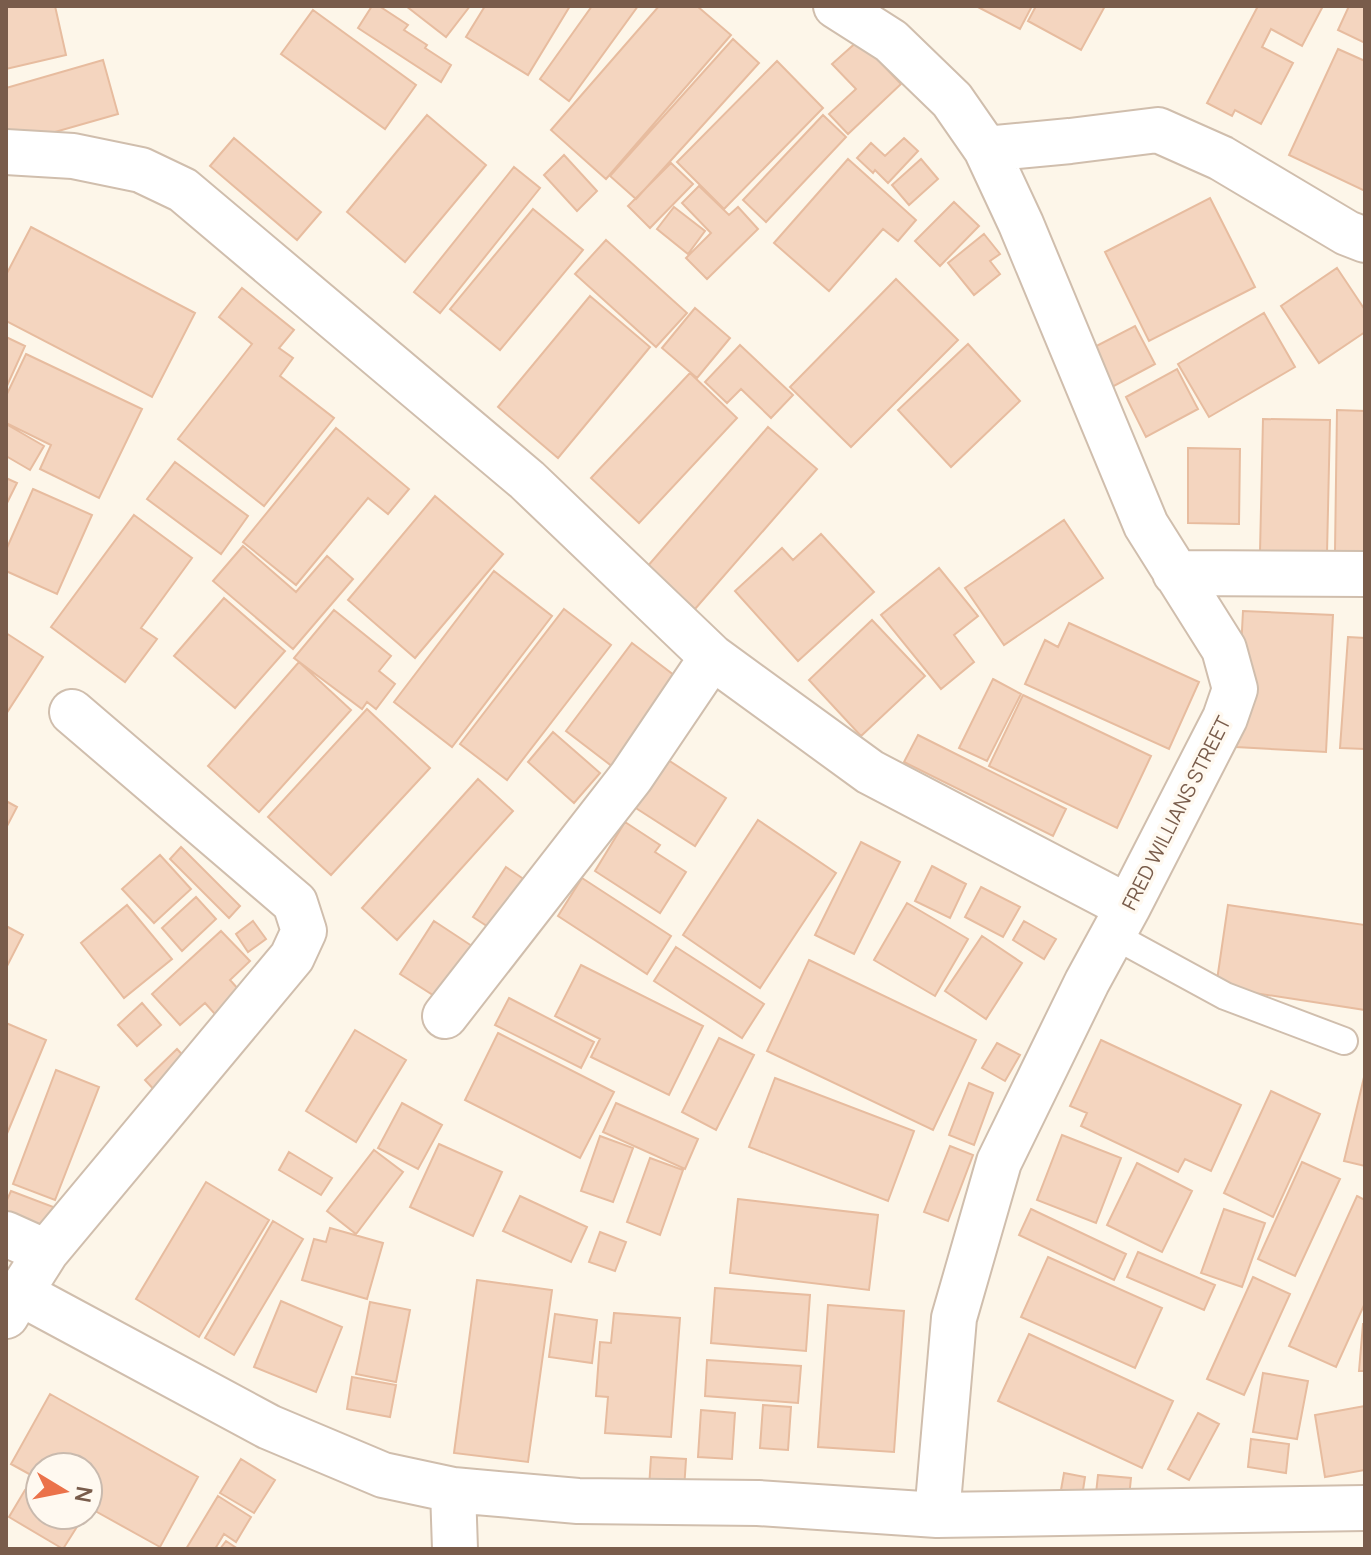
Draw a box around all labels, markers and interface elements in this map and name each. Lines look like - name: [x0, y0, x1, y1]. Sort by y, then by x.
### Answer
- street label: FRED WILLIANS STREET: [1115, 711, 1237, 915]
- north arrow: [24, 1451, 104, 1531]
- text: N: [68, 1484, 100, 1505]

